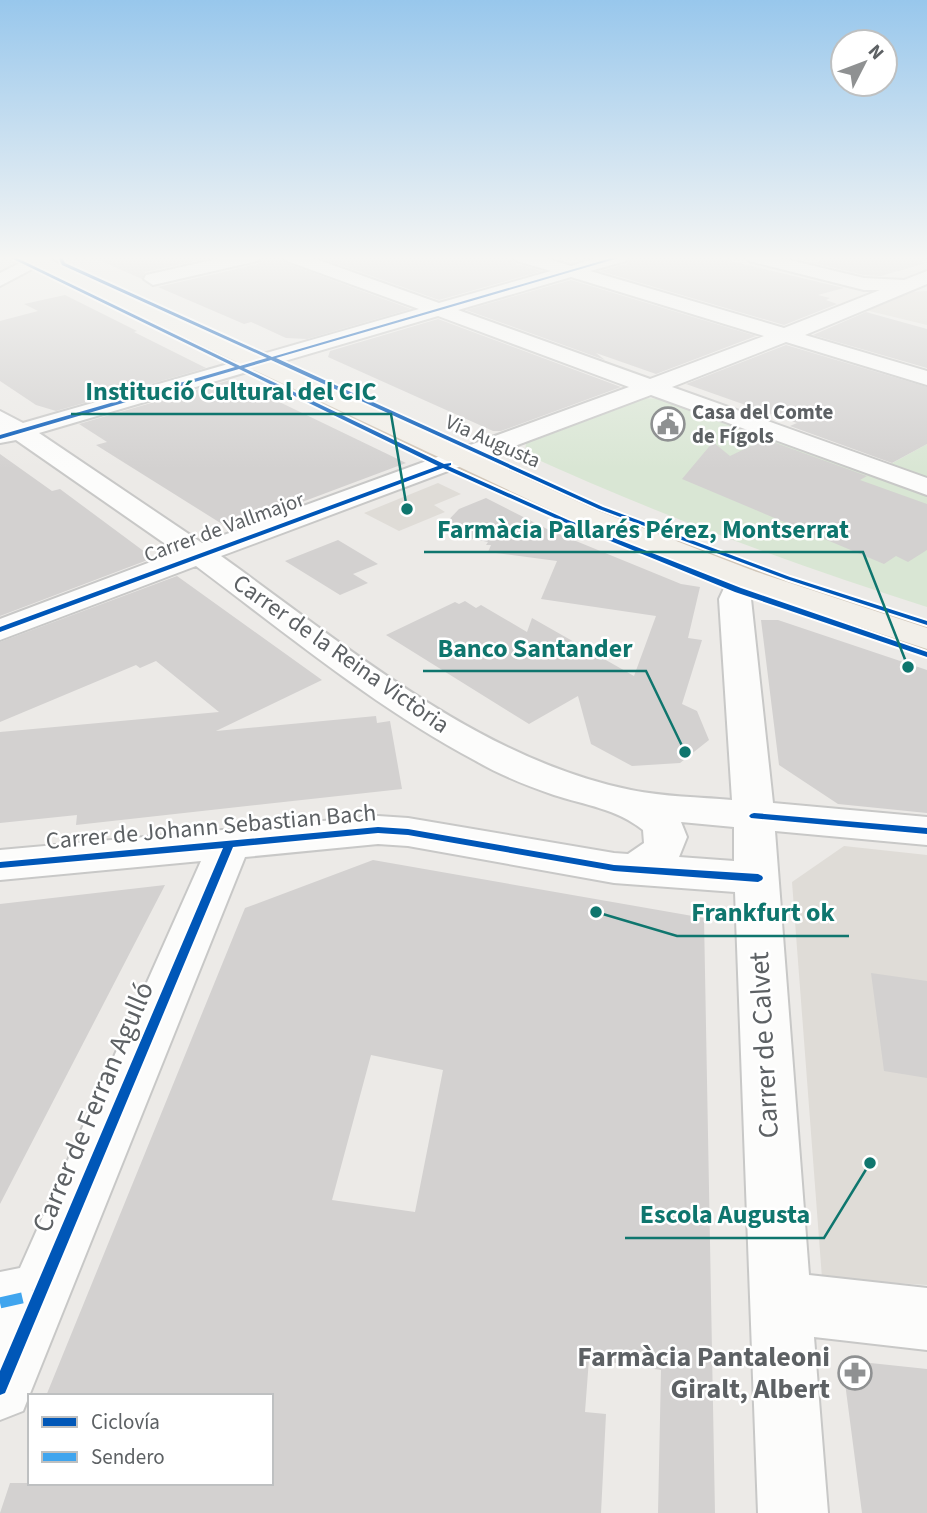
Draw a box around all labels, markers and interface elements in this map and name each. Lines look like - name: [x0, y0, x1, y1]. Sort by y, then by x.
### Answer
- north arrow: [829, 28, 899, 98]
- text: N: [861, 39, 890, 66]
- callout: Institució Cultural del CIC: [71, 367, 391, 414]
- text: Institució Cultural del CIC: [85, 373, 377, 410]
- place label: Casa del Comte de Fígols: [692, 397, 834, 451]
- public building icon: Casa del Comte de Fígols: [649, 405, 687, 443]
- street label: Via Augusta: [441, 407, 545, 475]
- street label: Carrer de Vallmajor: [140, 484, 309, 570]
- callout: Farmàcia Pallarés Pérez, Montserrat: [424, 505, 863, 552]
- text: Farmàcia Pallarés Pérez, Montserrat: [437, 511, 849, 548]
- street label: Carrer de la Reina Victòria: [225, 566, 457, 742]
- callout: Banco Santander: [423, 624, 646, 671]
- text: Banco Santander: [437, 630, 633, 667]
- street label: Carrer de Johann Sebastian Bach: [44, 795, 378, 859]
- callout: Frankfurt ok: [677, 889, 849, 936]
- text: Frankfurt ok: [691, 894, 835, 931]
- street label: Carrer de Calvet: [739, 950, 789, 1139]
- street label: Carrer de Ferran Agulló: [22, 976, 164, 1238]
- callout: Escola Augusta: [625, 1191, 824, 1238]
- text: Escola Augusta: [640, 1196, 810, 1233]
- place label: Farmàcia Pantaleoni Giralt, Albert: [577, 1337, 830, 1409]
- pharmacy icon: Farmàcia Pantaleoni Giralt, Albert: [836, 1354, 874, 1392]
- legend: [28, 1394, 273, 1485]
- text: Ciclovía: [91, 1407, 160, 1437]
- text: Sendero: [91, 1442, 165, 1472]

